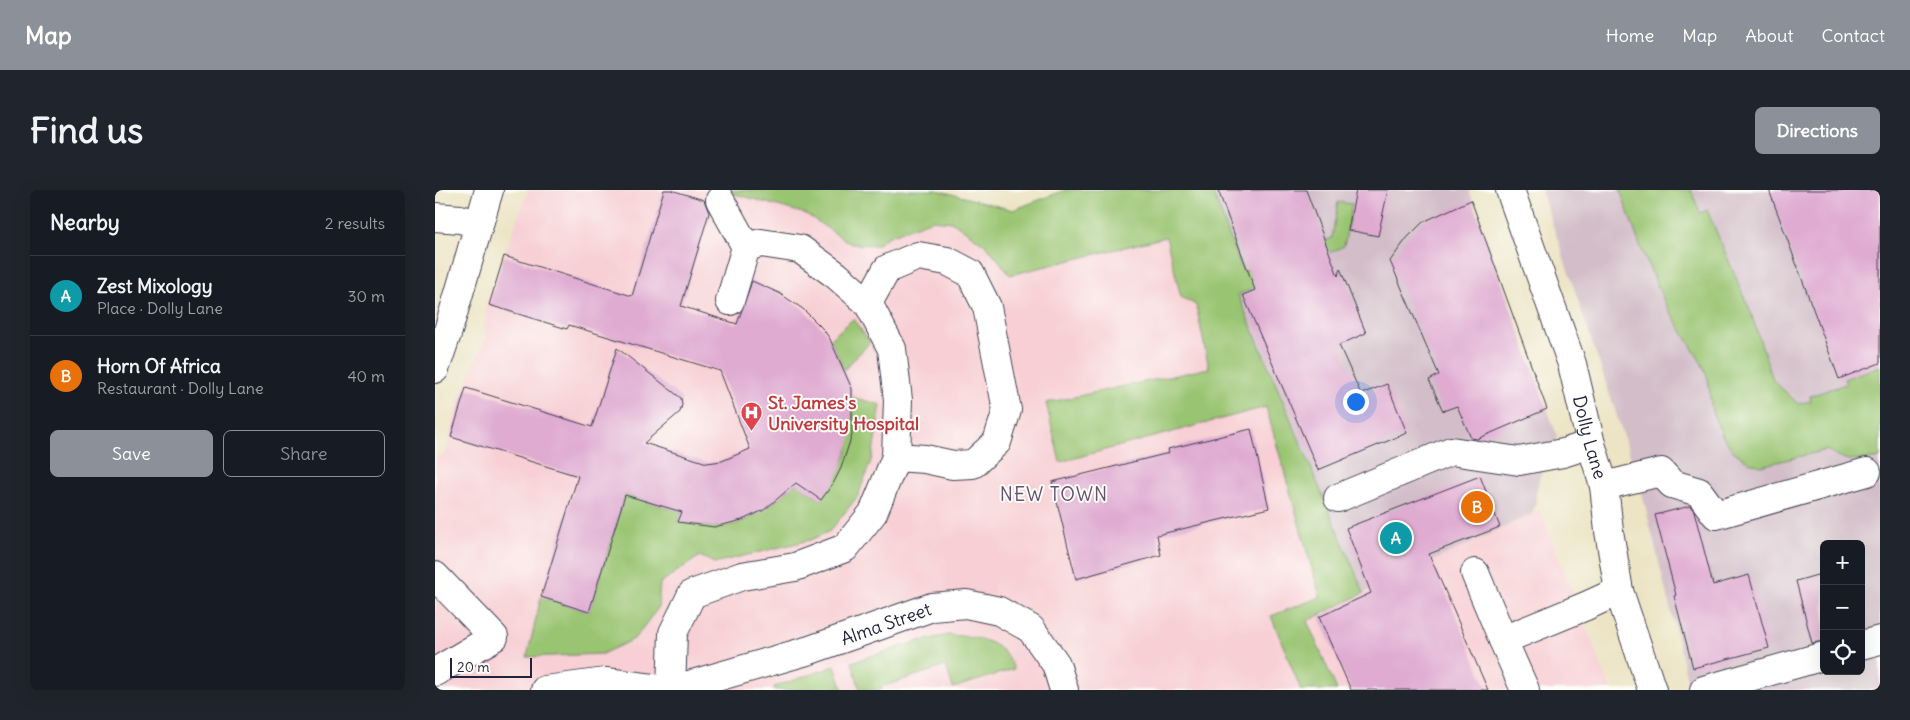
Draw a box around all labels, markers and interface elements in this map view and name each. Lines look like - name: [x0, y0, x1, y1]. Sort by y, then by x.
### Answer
- text: Map: [25, 20, 72, 50]
- text: Home: [1606, 24, 1654, 47]
- text: Map: [1682, 24, 1717, 47]
- text: About: [1745, 24, 1793, 47]
- text: Contact: [1821, 24, 1885, 47]
- button: Directions: [1755, 107, 1880, 154]
- text: Find us: [30, 108, 143, 152]
- text: Nearby: [50, 209, 120, 236]
- text: 2 results: [325, 213, 385, 233]
- text: Zest Mixology: [97, 274, 212, 298]
- text: A: [61, 286, 71, 306]
- text: 30 m: [348, 286, 385, 306]
- text: Place · Dolly Lane: [97, 298, 223, 318]
- text: Horn Of Africa: [97, 354, 221, 378]
- text: B: [61, 366, 71, 386]
- text: 40 m: [347, 366, 385, 386]
- text: Restaurant · Dolly Lane: [97, 378, 264, 398]
- your location: [1343, 389, 1369, 415]
- place label: St. James's University Hospital: [768, 391, 919, 435]
- street label: Dolly Lane: [1568, 393, 1613, 482]
- hospital icon: St. James's University Hospital: [740, 400, 764, 431]
- button: Save: [50, 430, 213, 477]
- button: Share: [223, 430, 385, 477]
- district label: NEW TOWN: [1000, 482, 1108, 506]
- pin: B: [1461, 488, 1493, 526]
- pin: A: [1380, 519, 1412, 557]
- map controls: [1820, 540, 1865, 675]
- button: +: [1820, 540, 1865, 585]
- button: −: [1820, 585, 1865, 630]
- street label: Alma Street: [838, 597, 934, 650]
- button: locate: [1820, 630, 1865, 675]
- scale bar: [450, 655, 533, 678]
- text: 20 m: [457, 658, 490, 676]

